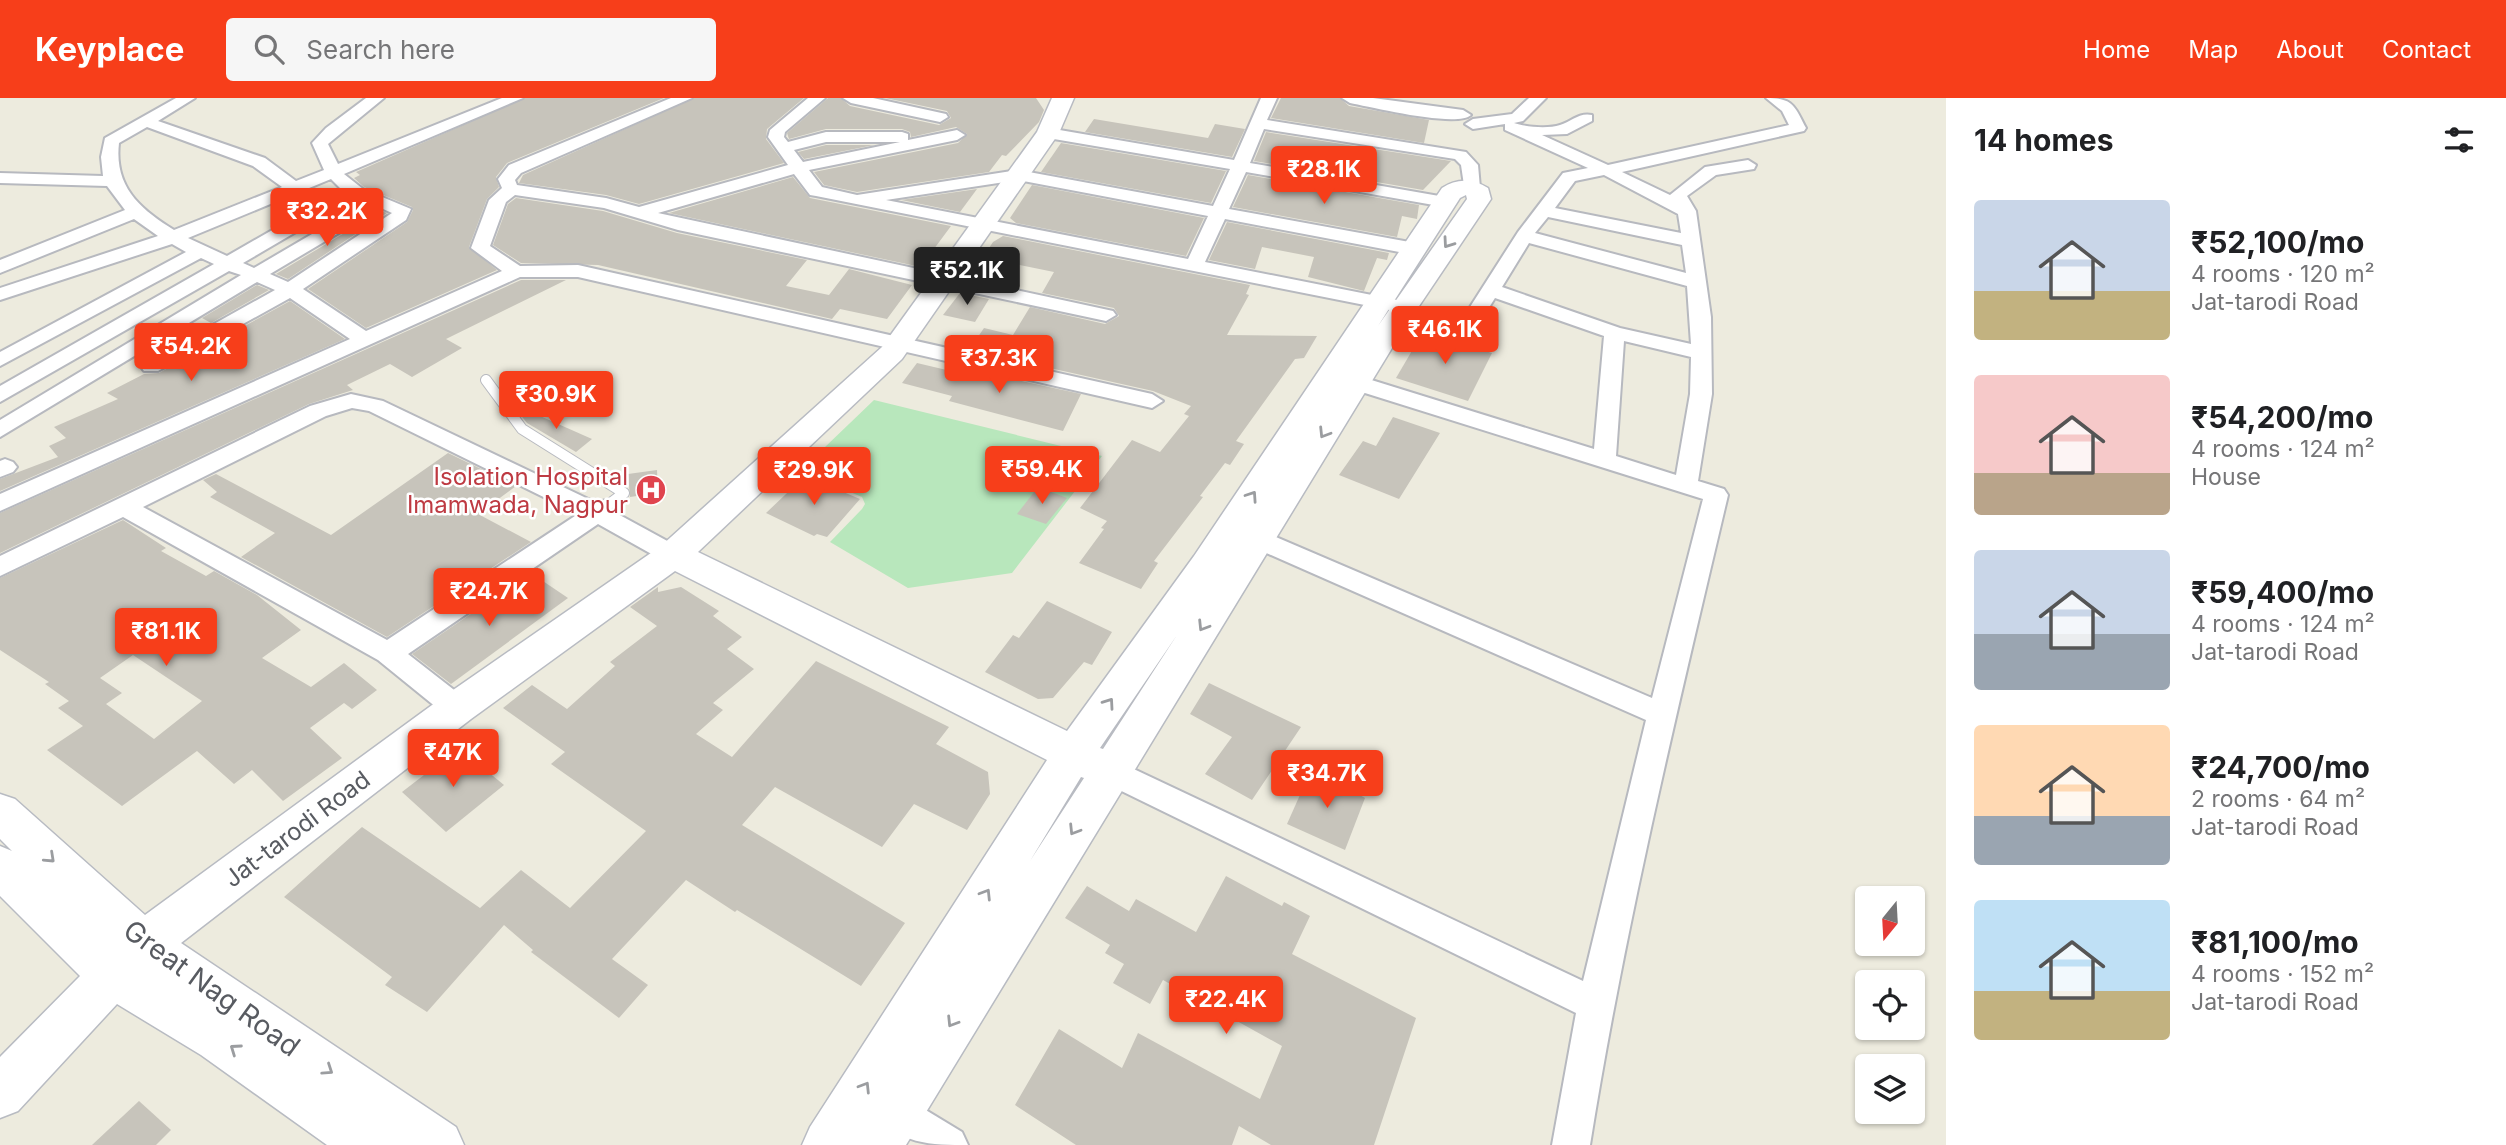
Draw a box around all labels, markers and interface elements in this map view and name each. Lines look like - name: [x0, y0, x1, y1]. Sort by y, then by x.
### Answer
- search box: [226, 18, 716, 81]
- text: Keyplace: [35, 29, 184, 69]
- icon: search: [250, 30, 288, 68]
- text: Search here: [306, 34, 455, 65]
- text: Home: [2083, 35, 2150, 64]
- text: Map: [2188, 35, 2238, 64]
- text: About: [2276, 35, 2344, 64]
- text: Contact: [2382, 35, 2471, 64]
- icon: filters: [2440, 121, 2478, 159]
- text: 14 homes: [1974, 122, 2113, 158]
- pin: ₹28.1K: [1267, 146, 1381, 206]
- text: ₹28.1K: [1287, 155, 1361, 183]
- pin: ₹32.2K: [270, 188, 384, 248]
- text: ₹32.2K: [286, 197, 368, 225]
- text: ₹52,100/mo: [2191, 224, 2364, 260]
- icon: home: [2030, 228, 2114, 312]
- one-way arrow: [1444, 235, 1456, 248]
- pin: ₹52.1K: [910, 248, 1024, 307]
- text: ₹52.1K: [930, 256, 1004, 284]
- text: 4 rooms · 120 m²: [2191, 260, 2375, 288]
- text: Jat-tarodi Road: [2191, 288, 2359, 316]
- pin: ₹46.1K: [1388, 306, 1502, 366]
- text: ₹46.1K: [1407, 315, 1483, 343]
- pin: ₹54.2K: [134, 324, 248, 383]
- text: ₹54.2K: [150, 332, 232, 360]
- pin: ₹37.3K: [942, 336, 1056, 395]
- text: ₹37.3K: [960, 344, 1038, 372]
- pin: ₹30.9K: [499, 372, 613, 431]
- text: ₹30.9K: [515, 380, 597, 408]
- text: ₹54,200/mo: [2191, 399, 2373, 435]
- icon: home: [2030, 403, 2114, 487]
- one-way arrow: [1319, 425, 1332, 438]
- text: 4 rooms · 124 m²: [2191, 435, 2375, 463]
- pin: ₹59.4K: [985, 446, 1099, 506]
- pin: ₹29.9K: [757, 448, 871, 507]
- text: ₹59.4K: [1001, 455, 1083, 483]
- text: ₹29.9K: [774, 456, 854, 484]
- place label: Isolation Hospital Imamwada, Nagpur: [407, 462, 628, 519]
- text: House: [2191, 463, 2261, 491]
- hospital icon: Isolation Hospital Imamwada, Nagpur: [634, 473, 668, 507]
- one-way arrow: [1244, 491, 1256, 504]
- pin: ₹24.7K: [432, 568, 546, 628]
- text: ₹59,400/mo: [2191, 574, 2374, 610]
- text: ₹24.7K: [449, 577, 529, 605]
- icon: home: [2030, 578, 2114, 662]
- pin: ₹81.1K: [109, 608, 223, 668]
- text: 4 rooms · 124 m²: [2191, 610, 2375, 638]
- text: ₹81.1K: [131, 617, 201, 645]
- one-way arrow: [1198, 618, 1211, 631]
- text: Jat-tarodi Road: [2191, 638, 2359, 666]
- one-way arrow: [1101, 698, 1113, 711]
- pin: ₹47K: [412, 730, 494, 789]
- text: ₹47K: [424, 738, 482, 766]
- text: ₹24,700/mo: [2191, 749, 2370, 785]
- pin: ₹34.7K: [1270, 750, 1384, 810]
- icon: home: [2030, 753, 2114, 837]
- text: ₹34.7K: [1287, 759, 1367, 787]
- street label: Jat-tarodi Road: [218, 765, 376, 893]
- text: 2 rooms · 64 m²: [2191, 785, 2365, 813]
- text: Jat-tarodi Road: [2191, 813, 2359, 841]
- one-way arrow: [1070, 822, 1083, 835]
- one-way arrow: [42, 850, 55, 863]
- north arrow: [1855, 886, 1925, 956]
- map controls: [1855, 886, 1925, 1124]
- one-way arrow: [977, 889, 990, 902]
- street label: Great Nag Road: [117, 913, 307, 1063]
- text: ₹81,100/mo: [2191, 924, 2359, 960]
- icon: home: [2030, 928, 2114, 1012]
- text: 4 rooms · 152 m²: [2191, 960, 2374, 988]
- button: locate: [1855, 970, 1925, 1040]
- pin: ₹22.4K: [1169, 976, 1283, 1036]
- text: ₹22.4K: [1185, 985, 1267, 1013]
- text: Jat-tarodi Road: [2191, 988, 2359, 1016]
- one-way arrow: [948, 1014, 961, 1027]
- one-way arrow: [230, 1045, 243, 1058]
- button: layers: [1855, 1054, 1925, 1124]
- one-way arrow: [320, 1062, 333, 1074]
- one-way arrow: [856, 1082, 869, 1095]

